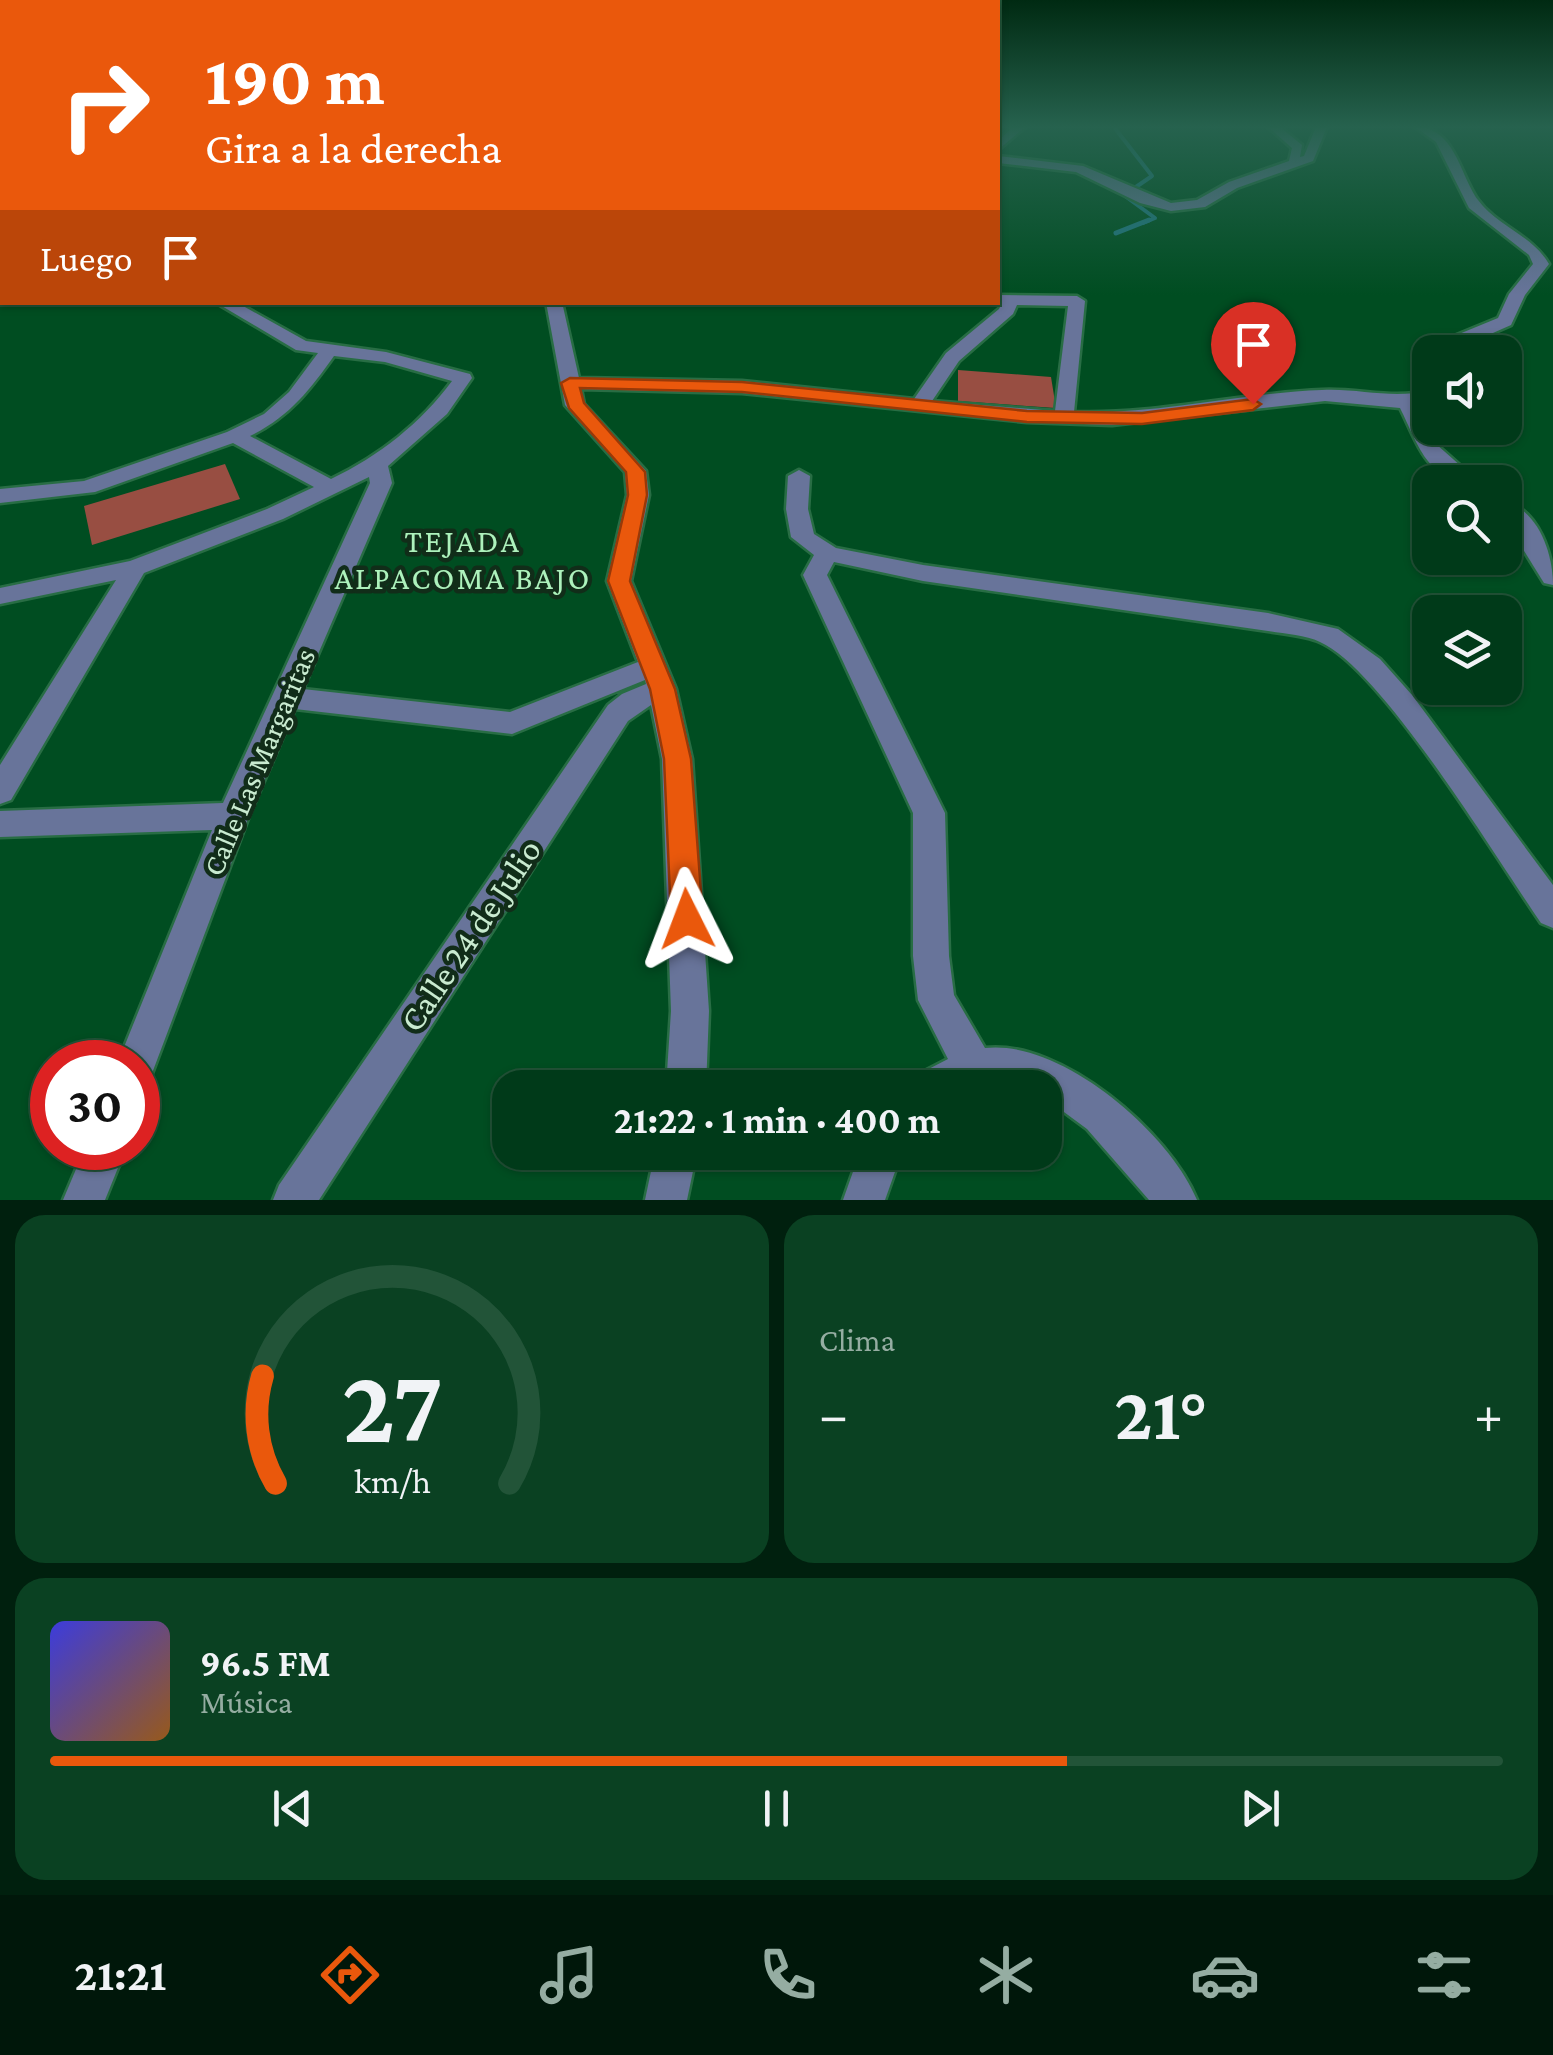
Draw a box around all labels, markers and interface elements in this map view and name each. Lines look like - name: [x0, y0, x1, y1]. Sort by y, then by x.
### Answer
- icon: right: [40, 40, 170, 170]
- text: 190 m: [205, 41, 385, 119]
- text: Gira a la derecha: [205, 123, 502, 173]
- icon: arrive: [153, 230, 208, 285]
- text: Luego: [40, 237, 133, 279]
- pin: [1211, 302, 1296, 405]
- icon: arrive: [1226, 317, 1281, 372]
- map controls: [1412, 335, 1522, 705]
- button: sound: [1412, 335, 1522, 445]
- button: search: [1412, 465, 1522, 575]
- district label: TEJADA ALPACOMA BAJO: [334, 523, 592, 596]
- button: layers: [1412, 595, 1522, 705]
- street label: Calle Las Margaritas: [196, 643, 322, 881]
- street label: Calle 24 de Julio: [392, 832, 549, 1039]
- position arrow: [635, 867, 739, 971]
- speed limit sign: 30: [30, 1040, 160, 1170]
- text: 21:22 · 1 min · 400 m: [614, 1099, 940, 1141]
- text: Clima: [819, 1322, 895, 1358]
- text: 27: [342, 1348, 442, 1463]
- text: 21°: [1114, 1372, 1208, 1455]
- text: −: [819, 1384, 848, 1445]
- text: +: [1474, 1384, 1503, 1445]
- text: km/h: [353, 1461, 431, 1501]
- text: 96.5 FM: [200, 1642, 331, 1684]
- text: Música: [200, 1684, 293, 1720]
- icon: previous: [265, 1781, 320, 1836]
- icon: pause: [749, 1781, 804, 1836]
- icon: next: [1233, 1781, 1288, 1836]
- icon: directions: [315, 1940, 385, 2010]
- icon: music: [534, 1940, 604, 2010]
- icon: phone: [753, 1940, 823, 2010]
- icon: climate: [971, 1940, 1041, 2010]
- icon: car: [1190, 1940, 1260, 2010]
- icon: filters: [1409, 1940, 1479, 2010]
- text: 21:21: [74, 1950, 166, 2000]

